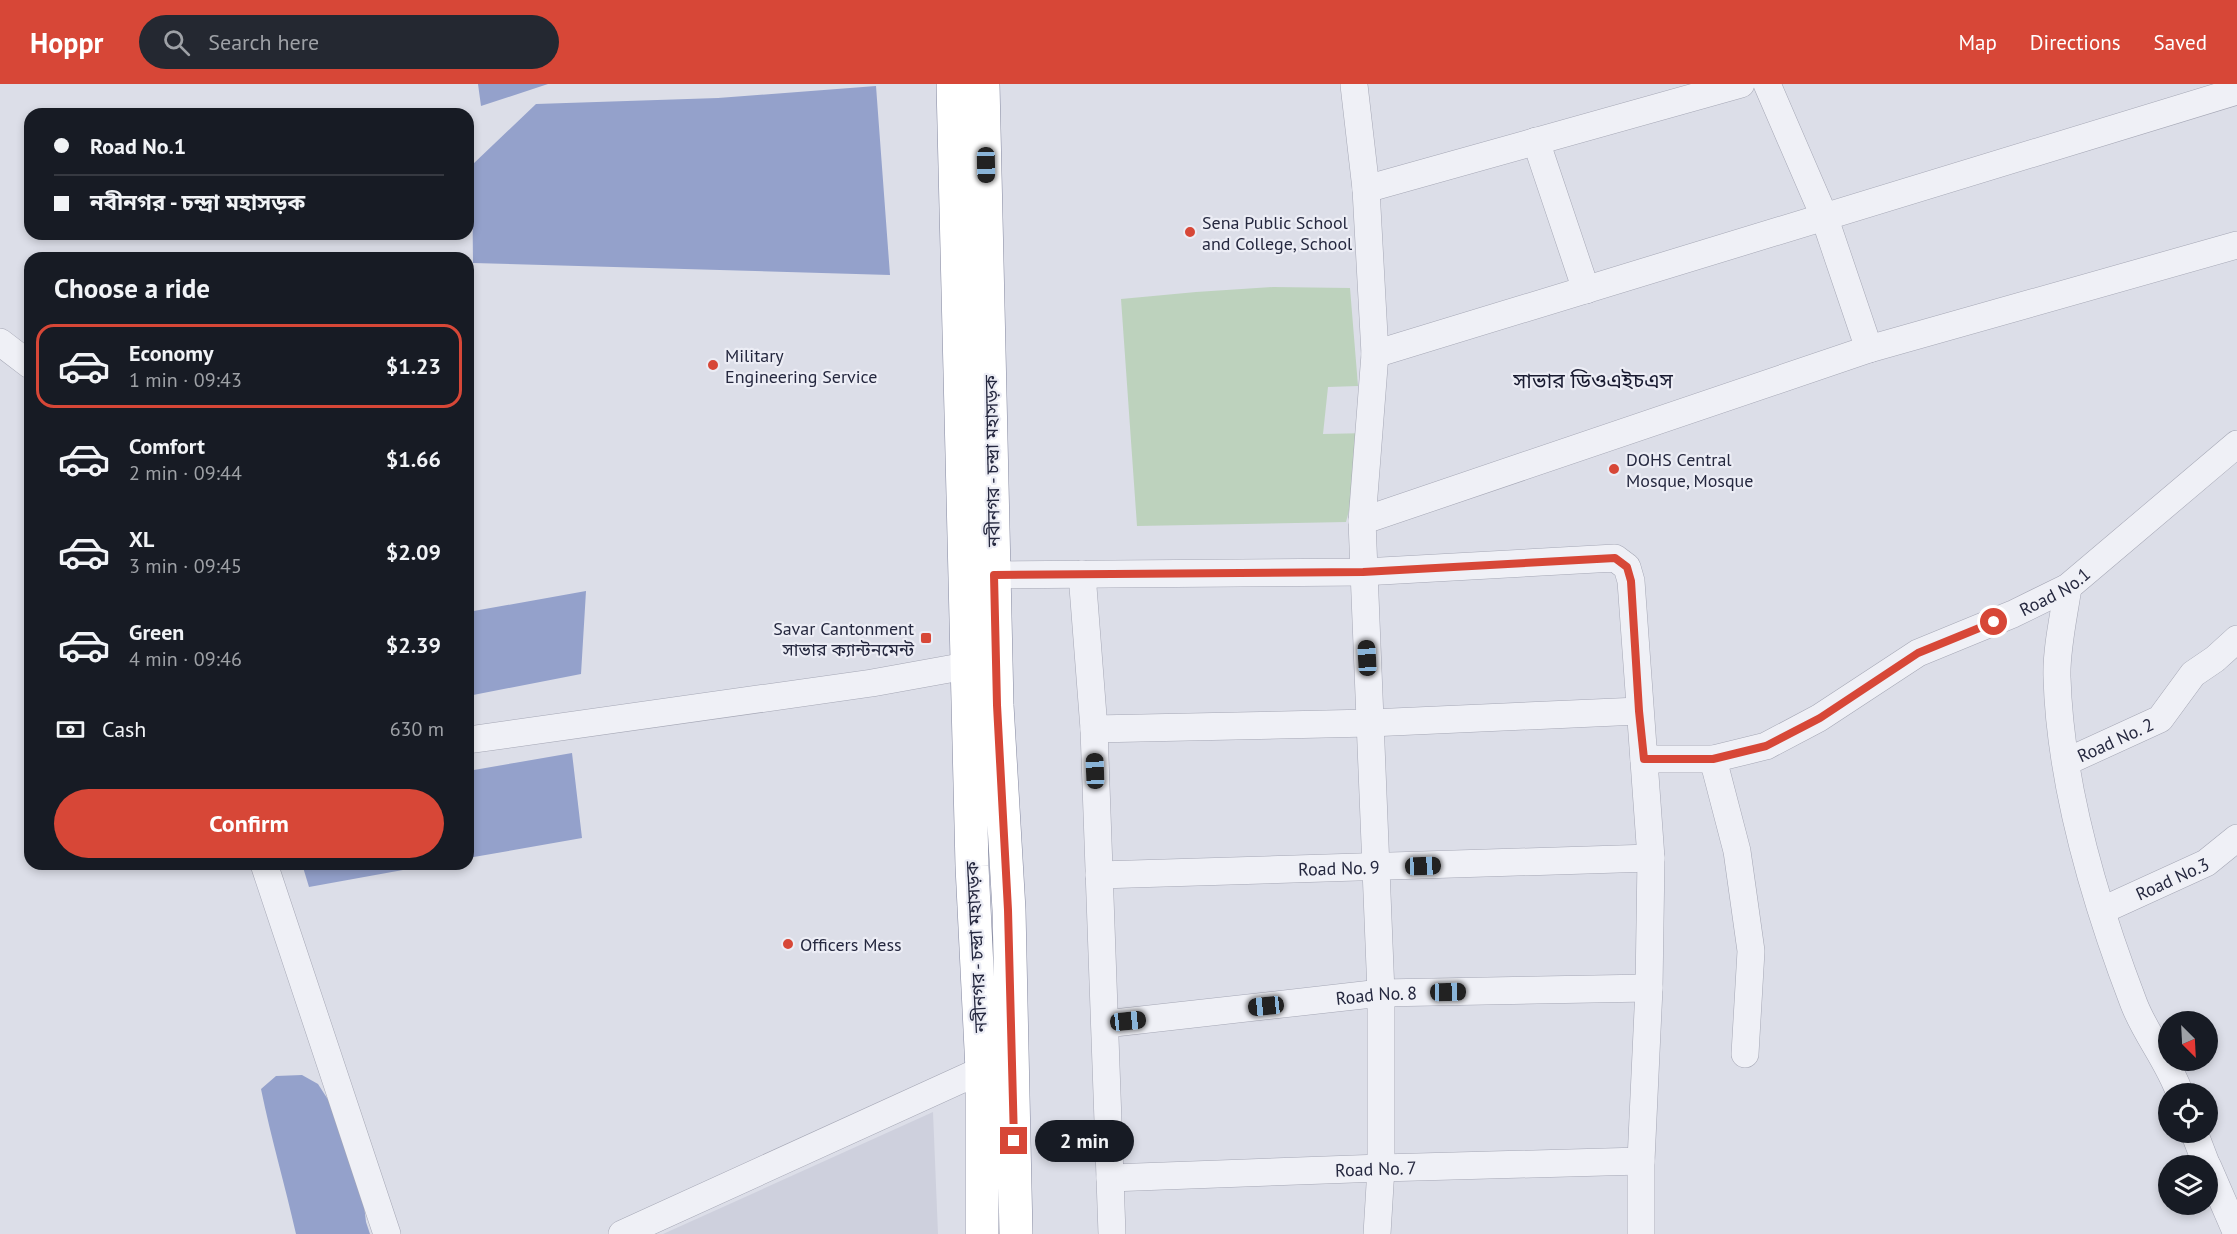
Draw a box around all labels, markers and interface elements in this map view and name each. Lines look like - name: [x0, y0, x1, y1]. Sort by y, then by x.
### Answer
- search box: [139, 15, 559, 69]
- text: Hoppr: [30, 24, 103, 61]
- icon: search: [160, 26, 193, 59]
- text: Search here: [208, 28, 319, 56]
- text: Map: [1958, 29, 1997, 56]
- text: Directions: [2030, 29, 2121, 56]
- text: Saved: [2154, 29, 2207, 56]
- text: Road No.1: [90, 132, 186, 160]
- car: [977, 147, 995, 183]
- text: নবীনগর - চন্দ্রা মহাসড়ক: [90, 188, 305, 216]
- place label: Sena Public School and College, School: [1202, 211, 1353, 255]
- marker: Sena Public School and College, School: [1183, 225, 1197, 239]
- text: Choose a ride: [54, 271, 210, 305]
- icon: car: [57, 339, 111, 393]
- text: Economy: [129, 339, 213, 367]
- place label: Military Engineering Service: [725, 344, 877, 388]
- text: $1.23: [386, 352, 441, 380]
- marker: Military Engineering Service: [706, 358, 720, 372]
- text: 1 min · 09:43: [129, 367, 242, 393]
- district label: সাভার ডিওএইচএস: [1512, 367, 1674, 394]
- street label: নবীনগর - চন্দ্রা মহাসড়ক: [979, 375, 1005, 548]
- icon: car: [57, 432, 111, 486]
- text: Comfort: [129, 432, 205, 460]
- text: $1.66: [386, 445, 441, 473]
- place label: DOHS Central Mosque, Mosque: [1626, 448, 1753, 492]
- text: 2 min · 09:44: [129, 460, 242, 486]
- marker: DOHS Central Mosque, Mosque: [1607, 462, 1621, 476]
- icon: car: [57, 525, 111, 579]
- text: XL: [129, 525, 154, 553]
- text: $2.09: [386, 538, 441, 566]
- text: 3 min · 09:45: [129, 553, 242, 579]
- street label: Road No.1: [2015, 562, 2095, 621]
- route start: [1980, 608, 2007, 635]
- place label: Savar Cantonment সাভার ক্যান্টনমেন্ট: [773, 617, 915, 661]
- icon: car: [57, 618, 111, 672]
- text: Green: [129, 618, 184, 646]
- text: $2.39: [386, 631, 441, 659]
- marker: Savar Cantonment সাভার ক্যান্টনমেন্ট: [919, 631, 933, 645]
- car: [1357, 640, 1377, 676]
- text: 4 min · 09:46: [129, 646, 242, 672]
- street label: Road No. 2: [2073, 712, 2157, 767]
- icon: cash: [54, 713, 87, 746]
- text: Cash: [102, 715, 146, 743]
- text: 630 m: [390, 716, 444, 742]
- car: [1085, 753, 1105, 789]
- button: Confirm: [54, 789, 444, 858]
- street label: Road No.3: [2132, 852, 2212, 905]
- street label: Road No. 9: [1298, 855, 1380, 880]
- car: [1405, 856, 1441, 876]
- street label: নবীনগর - চন্দ্রা মহাসড়ক: [960, 860, 992, 1034]
- place label: Officers Mess: [800, 933, 902, 956]
- marker: Officers Mess: [781, 937, 795, 951]
- street label: Road No. 8: [1334, 981, 1417, 1010]
- car: [1430, 983, 1466, 1001]
- car: [1247, 995, 1285, 1017]
- car: [1109, 1010, 1147, 1032]
- north arrow: [2158, 1011, 2218, 1071]
- map controls: [2158, 1011, 2218, 1215]
- button: locate: [2158, 1083, 2218, 1143]
- callout: 2 min: [1035, 1120, 1134, 1162]
- route end: [1000, 1127, 1027, 1154]
- text: 2 min: [1060, 1128, 1109, 1154]
- button: layers: [2158, 1155, 2218, 1215]
- street label: Road No. 7: [1335, 1156, 1417, 1181]

